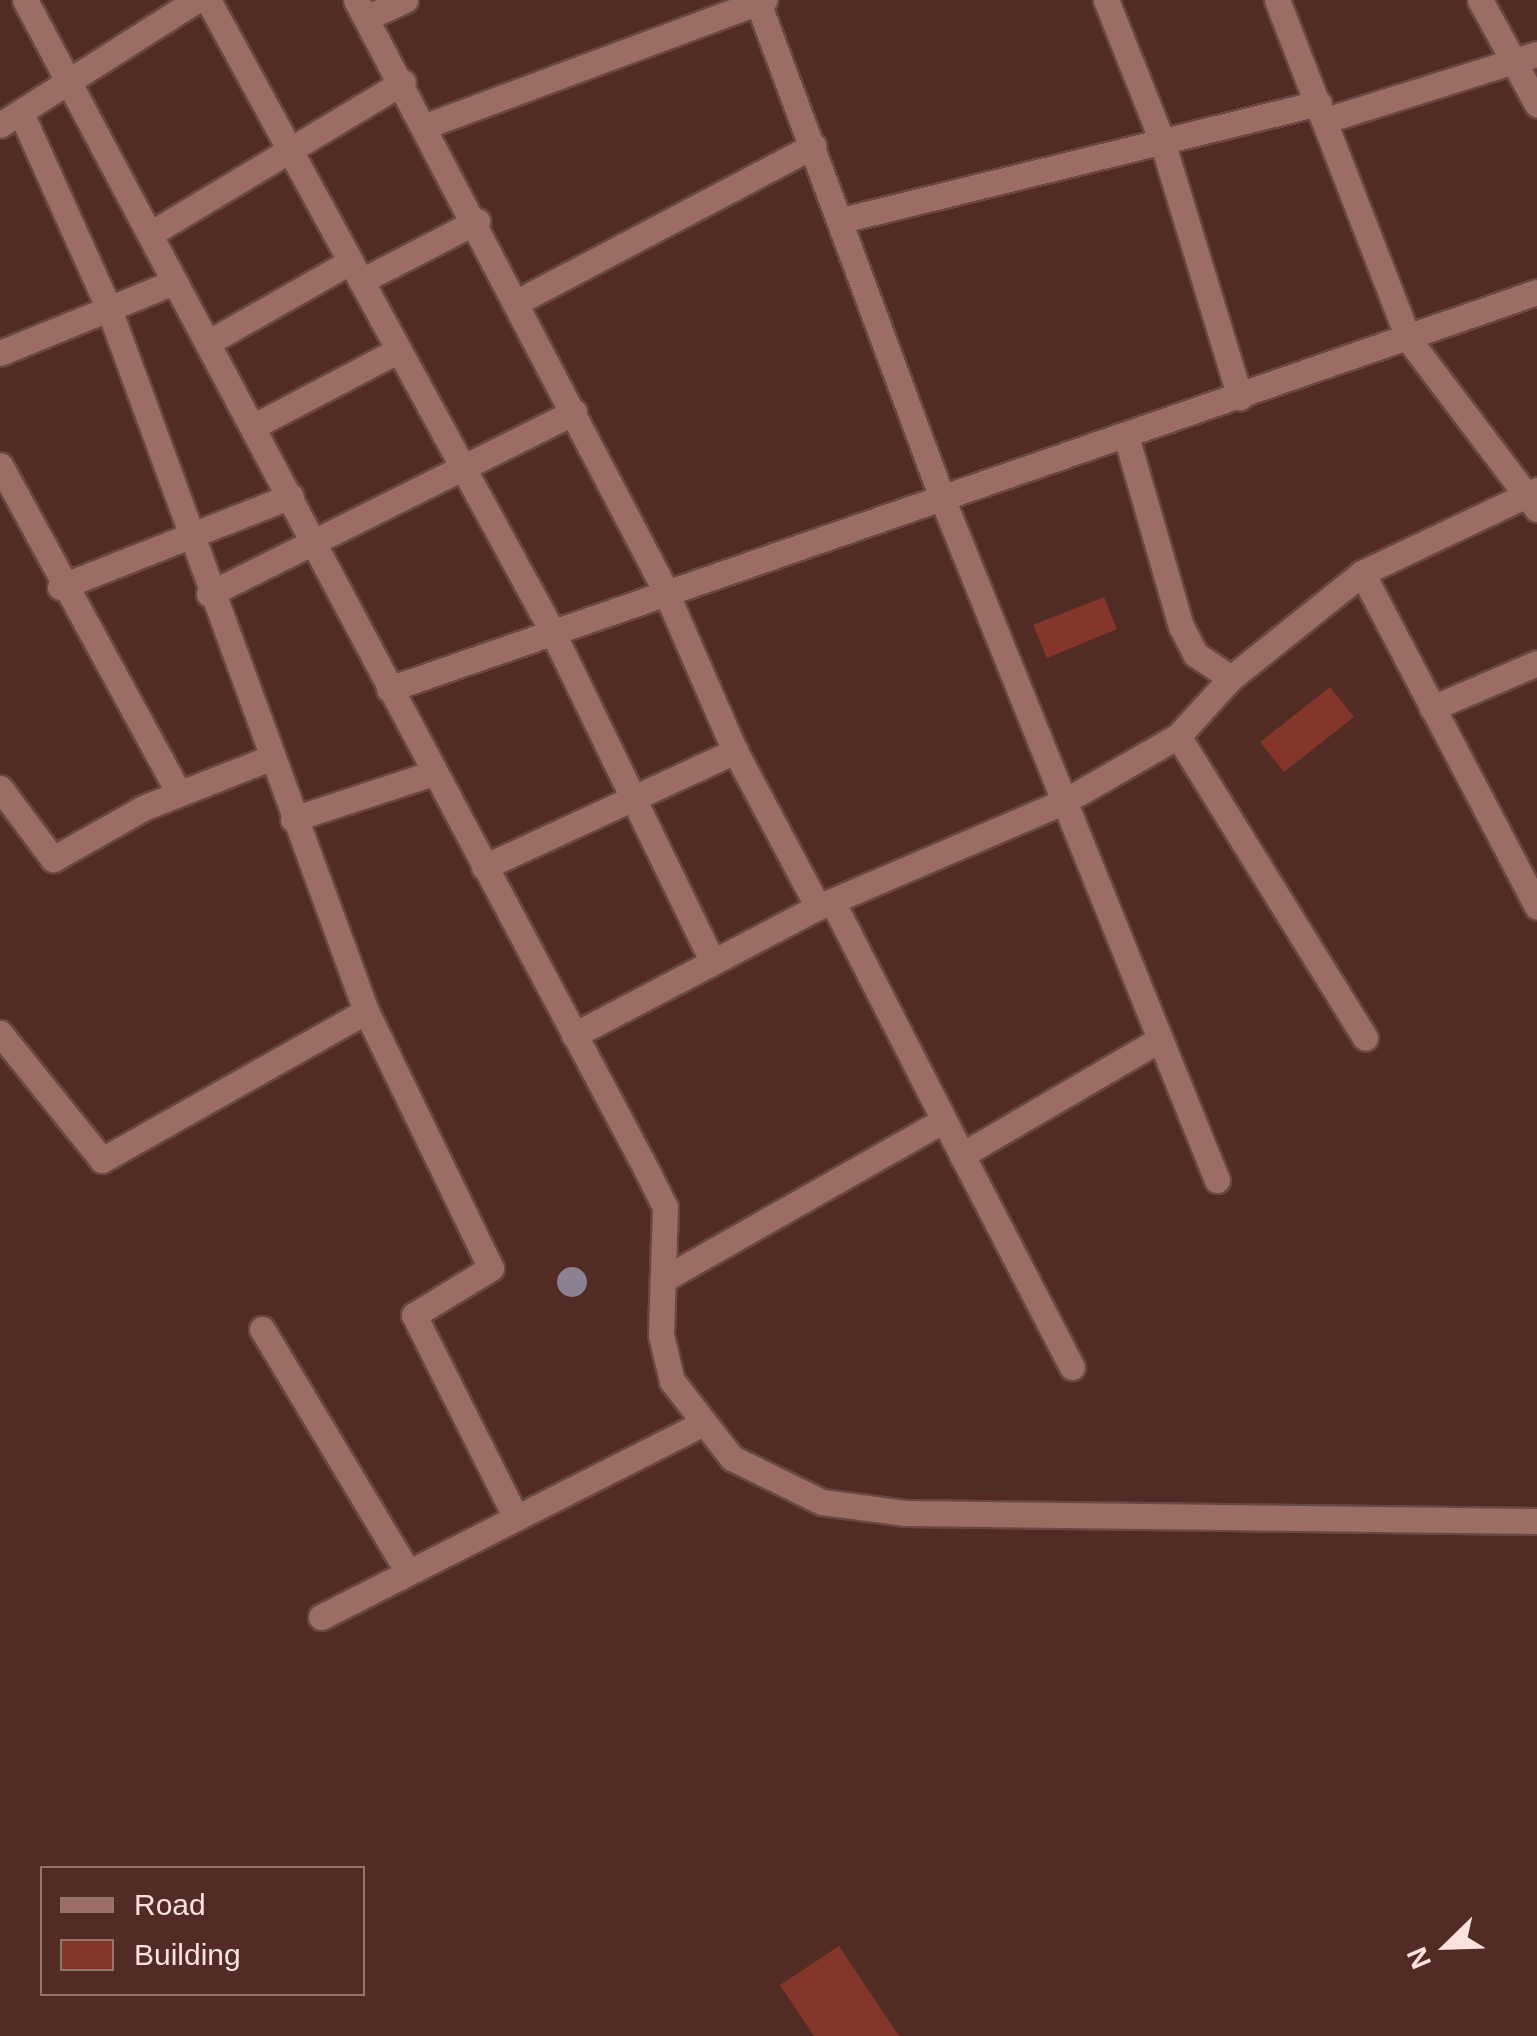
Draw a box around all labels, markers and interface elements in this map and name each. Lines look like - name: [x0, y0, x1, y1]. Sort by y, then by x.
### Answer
- legend: [40, 1866, 365, 1996]
- text: Road: [134, 1888, 206, 1921]
- north arrow: [1397, 1896, 1497, 1996]
- text: Building: [134, 1938, 241, 1971]
- text: N: [1401, 1943, 1437, 1973]

